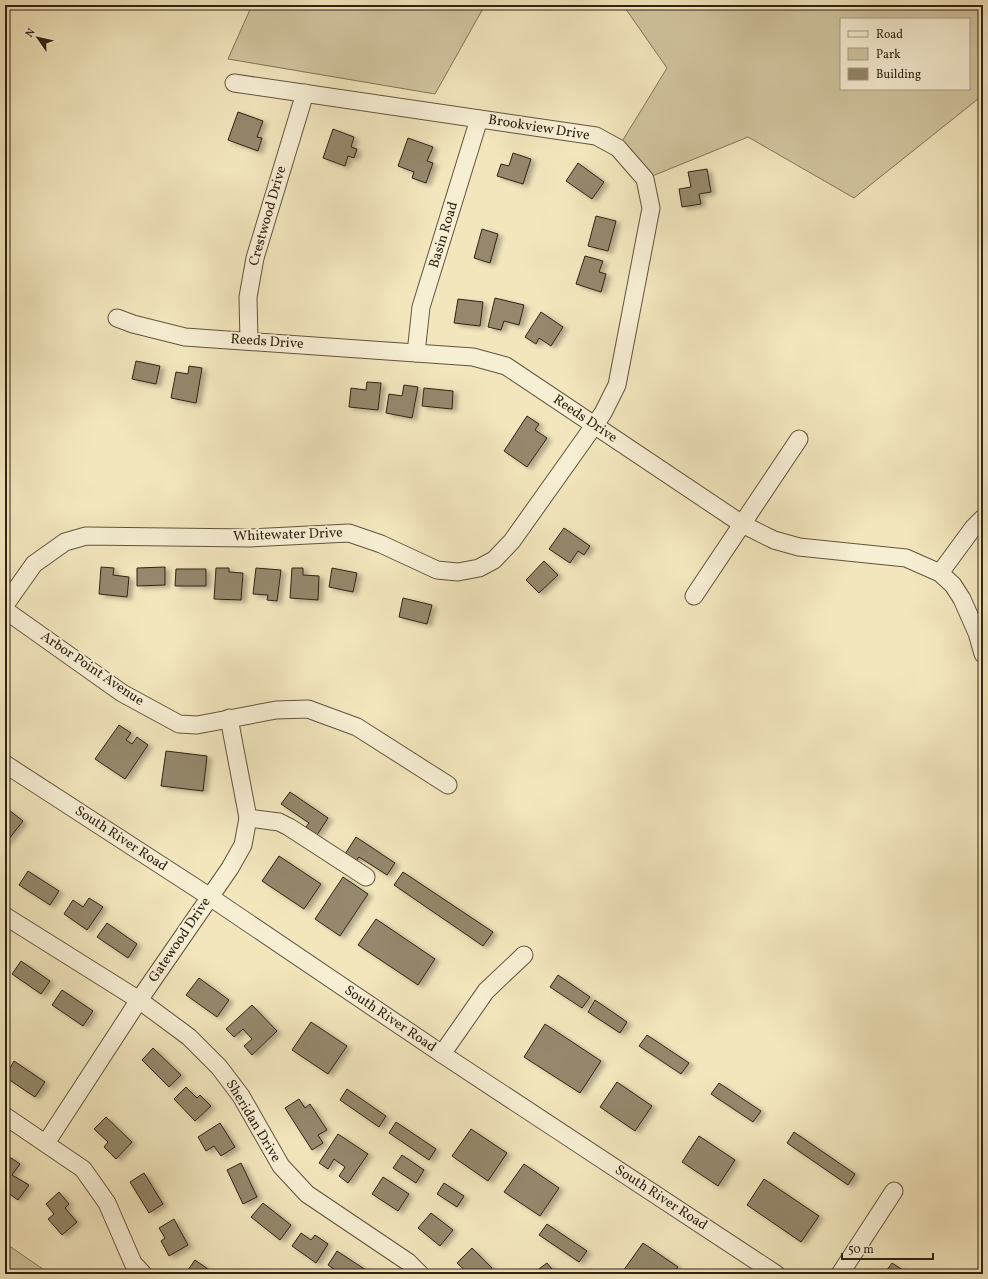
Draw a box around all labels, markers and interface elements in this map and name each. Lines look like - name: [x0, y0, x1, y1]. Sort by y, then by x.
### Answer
- north arrow: [18, 18, 58, 58]
- legend: [840, 18, 970, 90]
- text: N: [22, 26, 39, 41]
- text: Road: [876, 27, 903, 43]
- text: Park: [876, 47, 901, 63]
- text: Building: [876, 67, 921, 83]
- street label: Brookview Drive: [487, 111, 591, 145]
- street label: Crestwood Drive: [245, 164, 291, 268]
- street label: Basin Road: [425, 199, 463, 271]
- street label: Reeds Drive: [230, 330, 305, 354]
- street label: Reeds Drive: [549, 391, 621, 448]
- street label: Whitewater Drive: [233, 524, 343, 546]
- street label: Arbor Point Avenue: [37, 627, 148, 711]
- street label: South River Road: [71, 802, 171, 876]
- street label: Gatewood Drive: [145, 893, 216, 986]
- street label: South River Road: [340, 981, 440, 1057]
- street label: Sheridan Drive: [221, 1076, 285, 1166]
- street label: South River Road: [611, 1161, 711, 1235]
- scale bar: [842, 1235, 933, 1261]
- text: 50 m: [848, 1242, 874, 1258]

